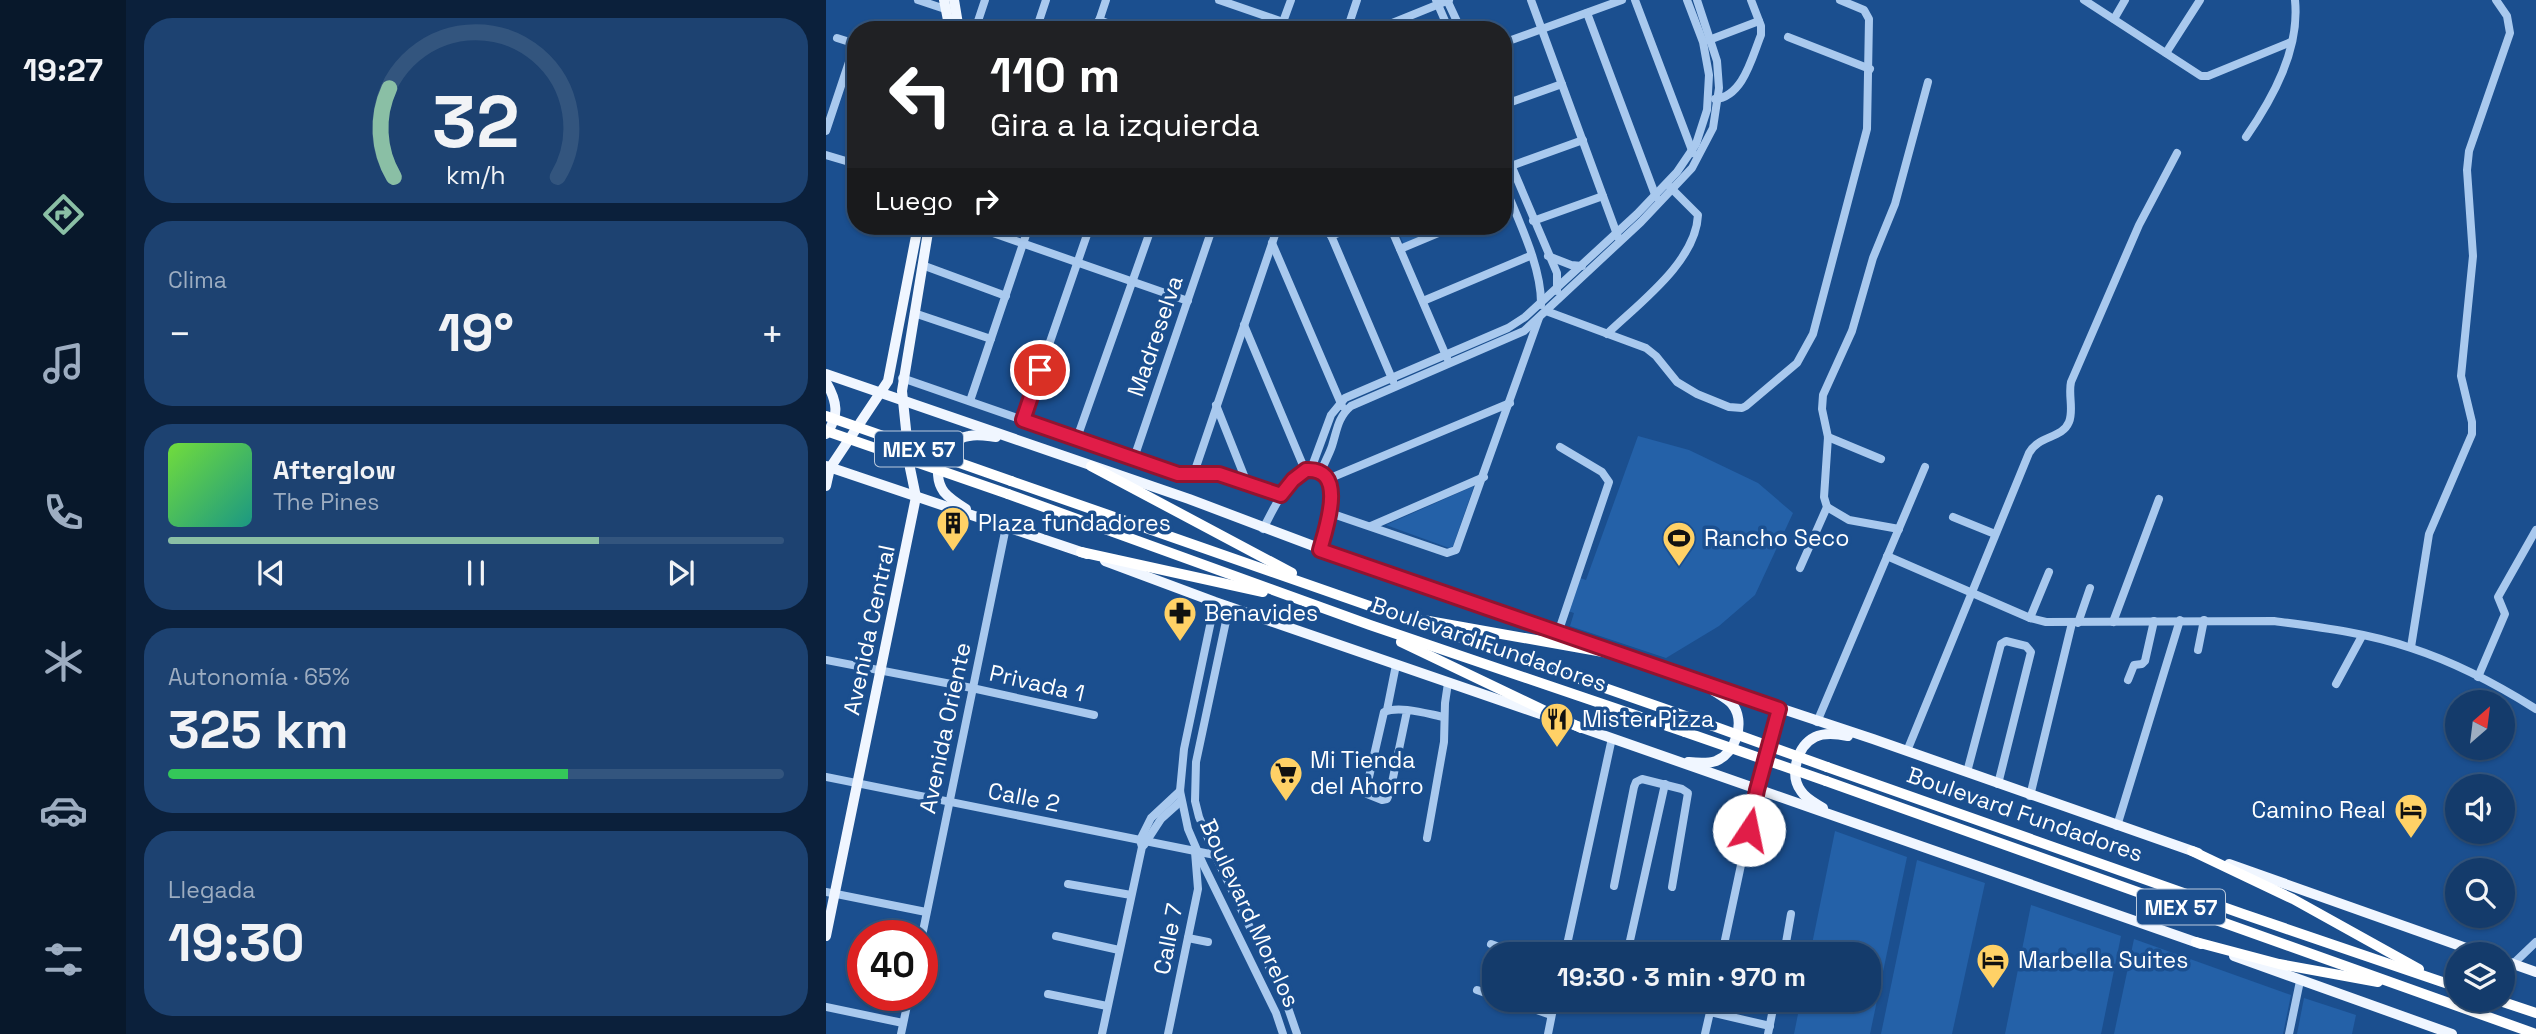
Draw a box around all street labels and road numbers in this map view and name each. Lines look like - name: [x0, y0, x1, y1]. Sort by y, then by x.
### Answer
- street label: Madreselva: [1120, 271, 1190, 401]
- road number: MEX 57: [875, 432, 963, 466]
- street label: Avenida Central: [836, 542, 902, 718]
- street label: Boulevard Fundadores: [1367, 589, 1611, 699]
- street label: Avenida Oriente: [912, 640, 978, 816]
- street label: Privada 1: [987, 658, 1087, 708]
- street label: Boulevard Fundadores: [1903, 759, 2147, 869]
- street label: Calle 2: [985, 775, 1063, 819]
- street label: Boulevard Morelos: [1193, 814, 1307, 1012]
- road number: MEX 57: [2137, 890, 2225, 925]
- street label: Calle 7: [1146, 901, 1190, 977]

